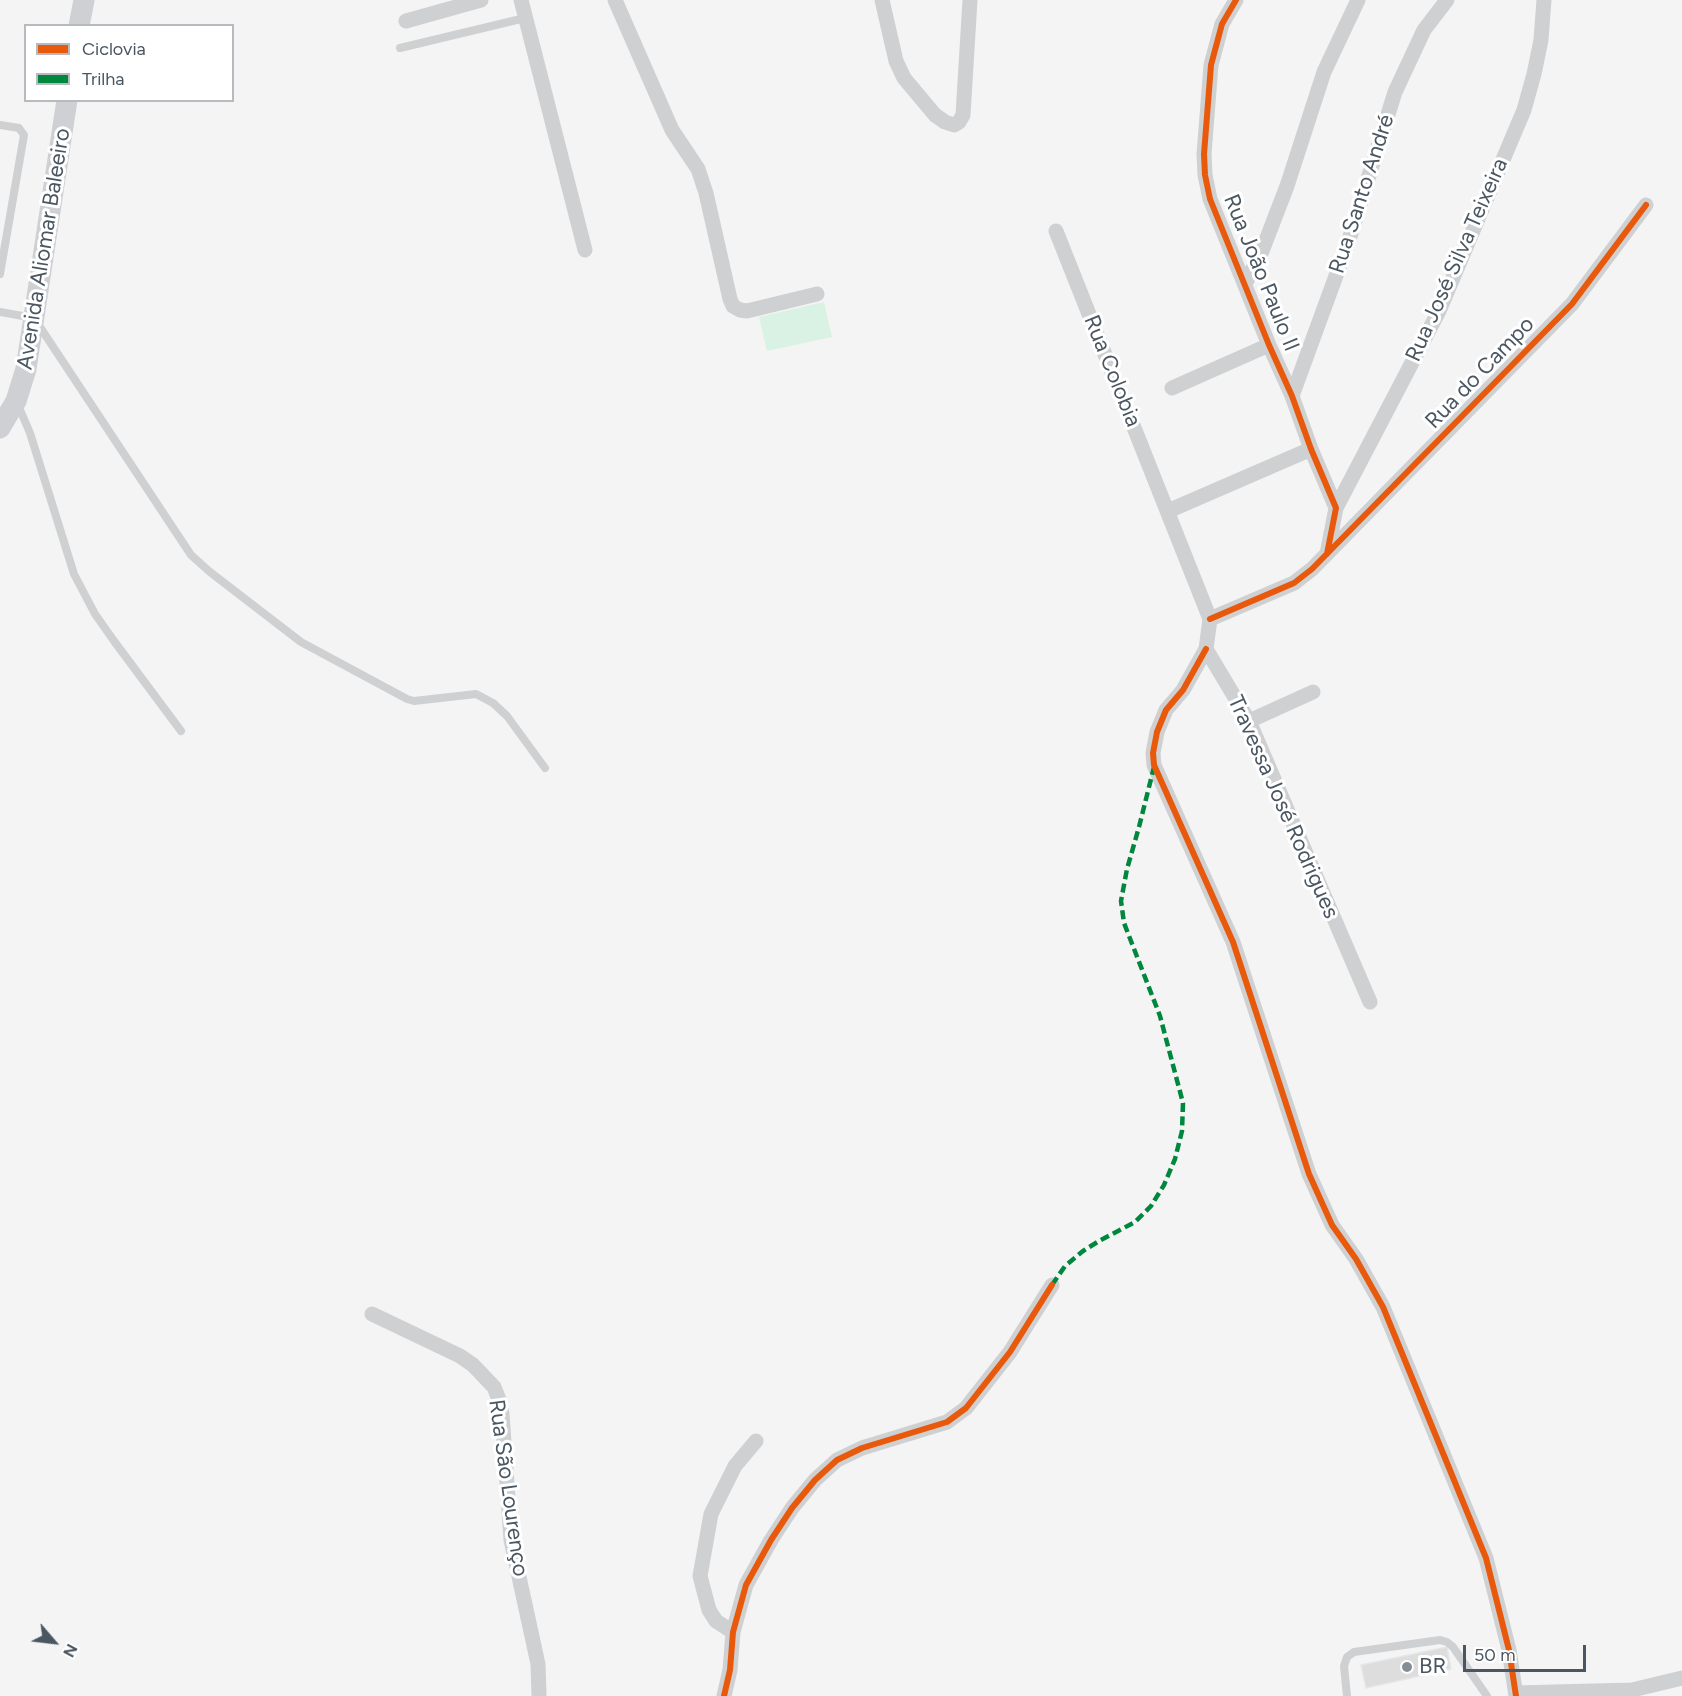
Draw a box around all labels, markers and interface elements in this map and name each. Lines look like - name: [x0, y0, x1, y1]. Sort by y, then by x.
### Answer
- legend: [24, 24, 234, 102]
- text: Ciclovia: [82, 38, 146, 60]
- text: Trilha: [82, 68, 125, 90]
- street label: Rua Santo André: [1324, 111, 1400, 277]
- street label: Avenida Aliomar Baleeiro: [12, 126, 76, 372]
- street label: Rua José Silva Teixeira: [1400, 154, 1514, 366]
- street label: Rua João Paulo II: [1217, 191, 1305, 355]
- street label: Rua Colobia: [1078, 311, 1146, 431]
- street label: Rua do Campo: [1420, 312, 1540, 434]
- street label: Travessa José Rodrigues: [1222, 691, 1344, 923]
- street label: Rua São Lourenço: [483, 1398, 533, 1578]
- north arrow: [24, 1612, 84, 1672]
- scale bar: [1466, 1633, 1589, 1671]
- text: N: [59, 1641, 82, 1661]
- text: 50 m: [1474, 1644, 1516, 1666]
- place label: BR: [1419, 1654, 1446, 1680]
- marker: BR: [1400, 1660, 1414, 1674]

